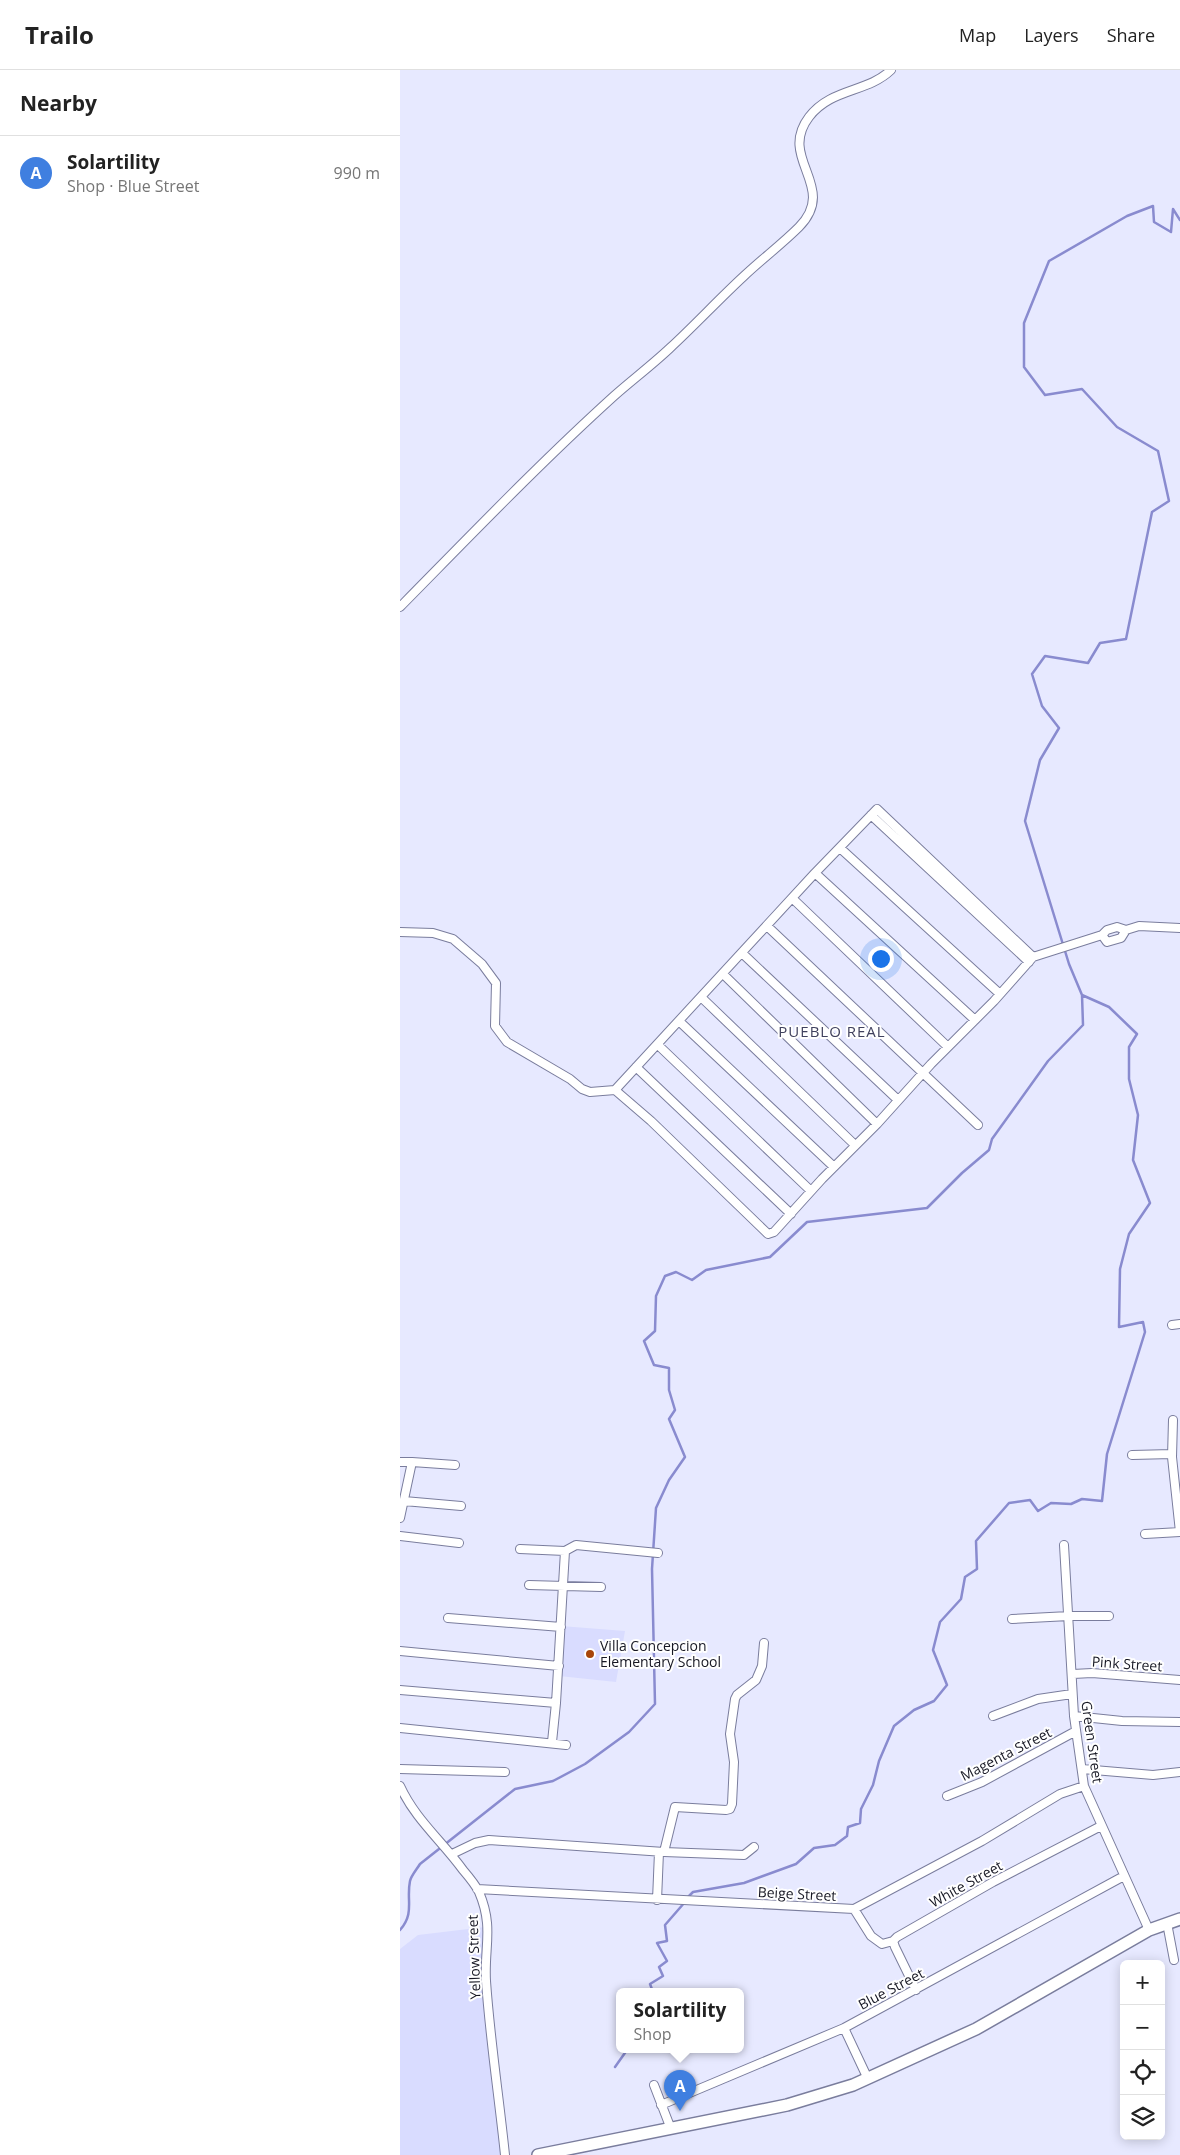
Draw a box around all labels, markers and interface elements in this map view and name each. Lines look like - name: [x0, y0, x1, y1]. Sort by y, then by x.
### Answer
- text: Trailo: [25, 18, 94, 51]
- text: Map: [959, 23, 996, 47]
- text: Layers: [1024, 23, 1079, 47]
- text: Share: [1107, 23, 1155, 47]
- text: Nearby: [20, 89, 97, 117]
- text: Solartility: [67, 149, 160, 175]
- text: A: [30, 162, 42, 184]
- text: 990 m: [334, 162, 380, 184]
- text: Shop · Blue Street: [67, 175, 200, 197]
- your location: [868, 946, 894, 972]
- district label: PUEBLO REAL: [778, 1021, 886, 1041]
- place label: Villa Concepcion Elementary School: [600, 1636, 721, 1671]
- marker: Villa Concepcion Elementary School: [584, 1648, 596, 1660]
- street label: Pink Street: [1091, 1652, 1163, 1675]
- street label: Green Street: [1077, 1700, 1108, 1784]
- street label: Magenta Street: [957, 1722, 1055, 1785]
- street label: White Street: [926, 1856, 1006, 1911]
- street label: Beige Street: [757, 1882, 837, 1905]
- street label: Yellow Street: [463, 1914, 484, 2000]
- map controls: [1120, 1960, 1165, 2140]
- button: +: [1120, 1960, 1165, 2005]
- street label: Blue Street: [855, 1963, 927, 2014]
- popup: [616, 1988, 744, 2053]
- text: Solartility: [634, 1997, 726, 2023]
- button: −: [1120, 2005, 1165, 2050]
- text: Shop: [634, 2023, 672, 2045]
- button: locate: [1120, 2050, 1165, 2095]
- pin: A: [664, 2070, 696, 2111]
- button: layers: [1120, 2095, 1165, 2140]

